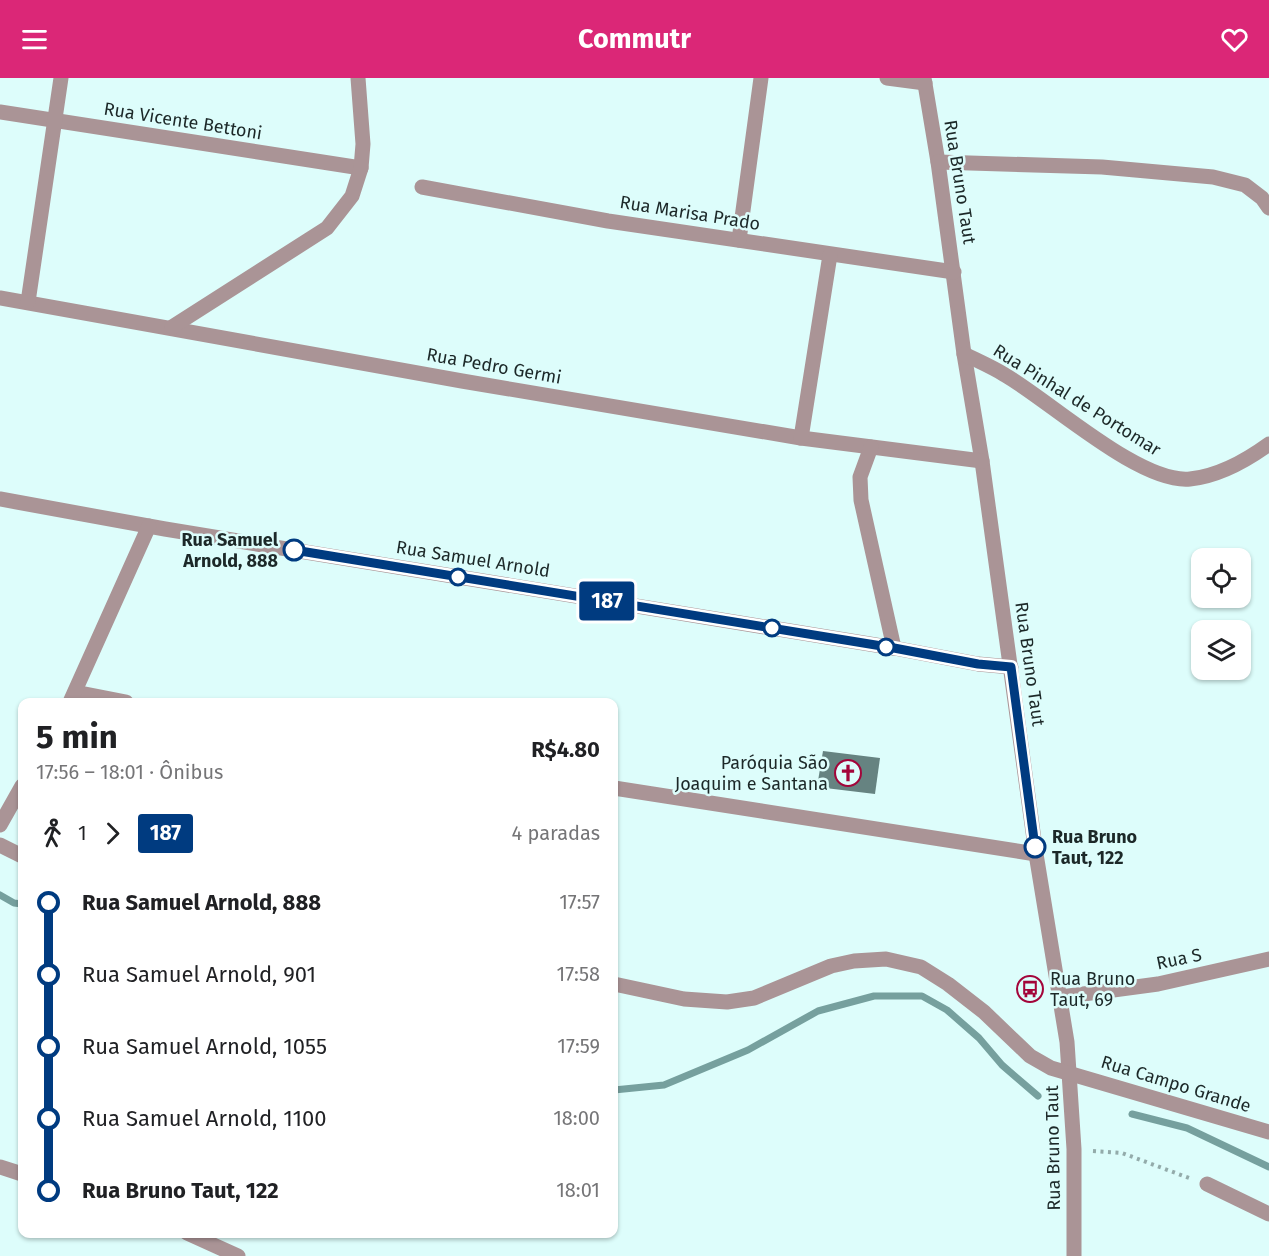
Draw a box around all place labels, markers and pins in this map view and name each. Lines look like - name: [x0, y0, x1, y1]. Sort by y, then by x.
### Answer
- place label: Rua Samuel Arnold, 888: [182, 529, 279, 572]
- marker: Rua Samuel Arnold, 888: [283, 539, 305, 561]
- unlabelled marker: [449, 568, 467, 586]
- unlabelled marker: [763, 619, 781, 637]
- unlabelled marker: [877, 638, 895, 656]
- place label: Paróquia São Joaquim e Santana: [675, 752, 828, 795]
- church icon: Paróquia São Joaquim e Santana: [833, 758, 863, 788]
- place label: Rua Bruno Taut, 122: [1052, 826, 1137, 869]
- marker: Rua Bruno Taut, 122: [1024, 836, 1046, 858]
- place label: Rua Bruno Taut, 69: [1050, 968, 1135, 1011]
- bus stop icon: Rua Bruno Taut, 69: [1015, 974, 1045, 1004]

